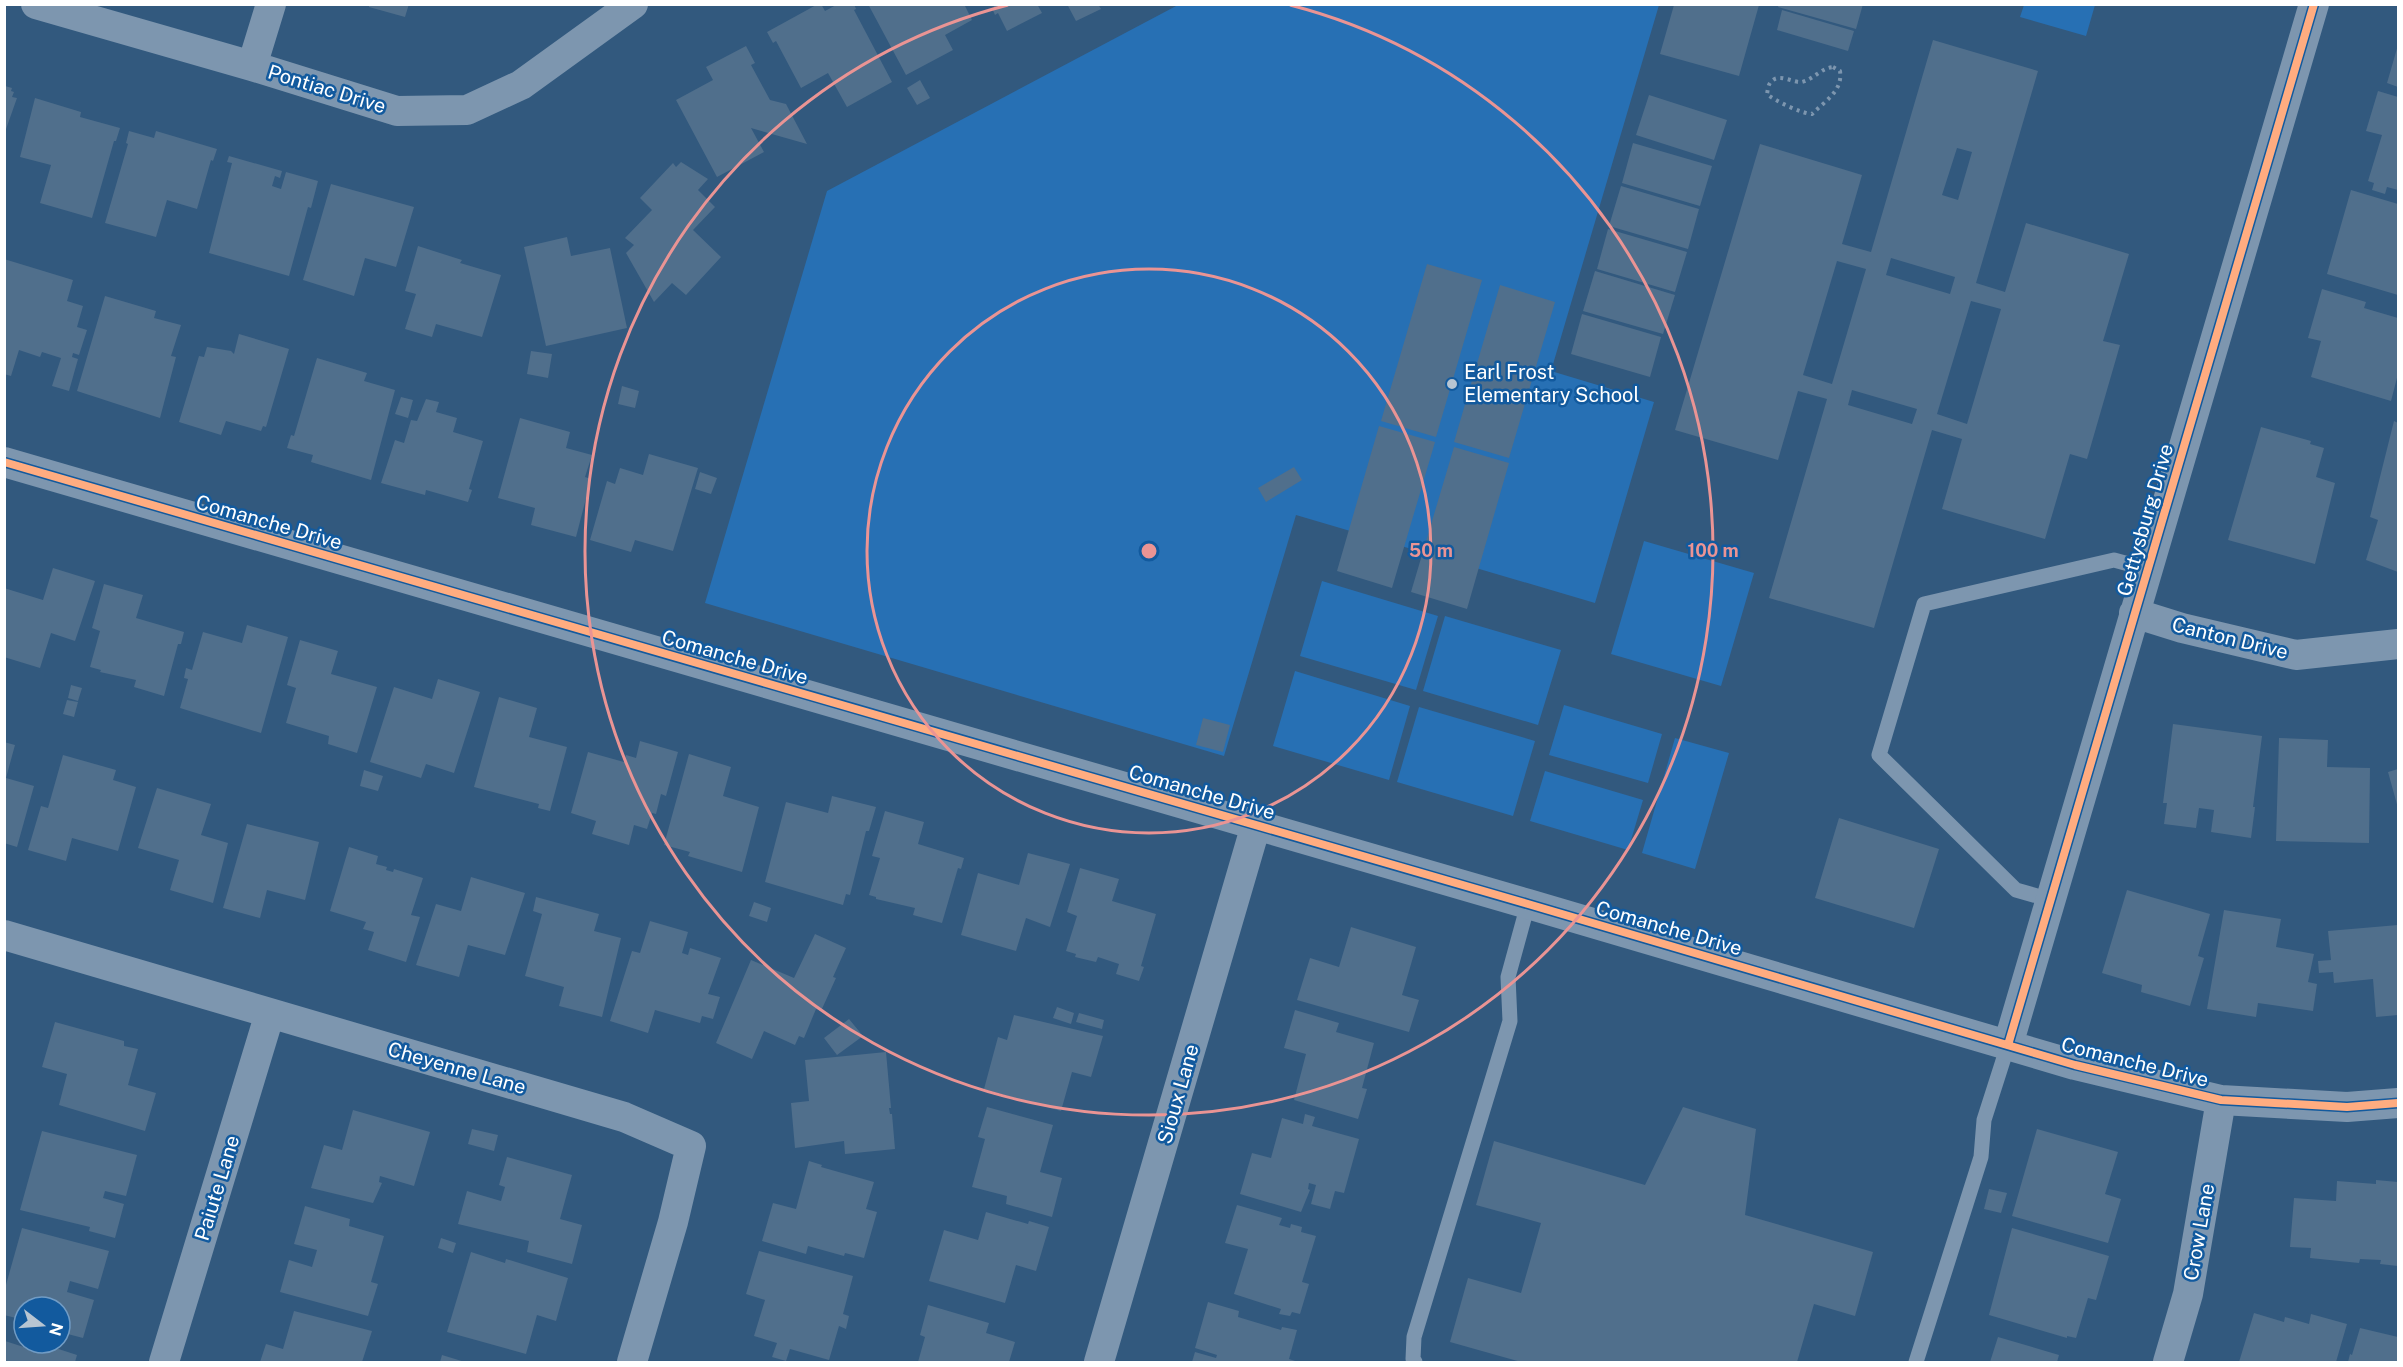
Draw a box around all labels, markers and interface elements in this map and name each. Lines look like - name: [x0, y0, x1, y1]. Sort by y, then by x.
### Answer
- street label: Pontiac Drive: [265, 60, 389, 118]
- place label: Earl Frost Elementary School: [1464, 360, 1639, 407]
- marker: Earl Frost Elementary School: [1445, 377, 1459, 391]
- street label: Gettysburg Drive: [2112, 441, 2178, 599]
- street label: Comanche Drive: [193, 490, 345, 554]
- text: 50 m: [1409, 540, 1453, 561]
- text: 100 m: [1687, 540, 1739, 561]
- centre of rings: [1139, 541, 1159, 561]
- street label: Canton Drive: [2169, 612, 2291, 664]
- street label: Comanche Drive: [659, 625, 811, 689]
- street label: Comanche Drive: [1126, 760, 1278, 824]
- street label: Comanche Drive: [1593, 896, 1745, 960]
- street label: Comanche Drive: [2059, 1032, 2211, 1092]
- street label: Cheyenne Lane: [385, 1037, 529, 1099]
- street label: Sioux Lane: [1152, 1041, 1204, 1147]
- street label: Paiute Lane: [190, 1132, 244, 1244]
- street label: Crow Lane: [2179, 1182, 2219, 1282]
- north arrow: [12, 1295, 72, 1355]
- text: N: [45, 1320, 67, 1338]

